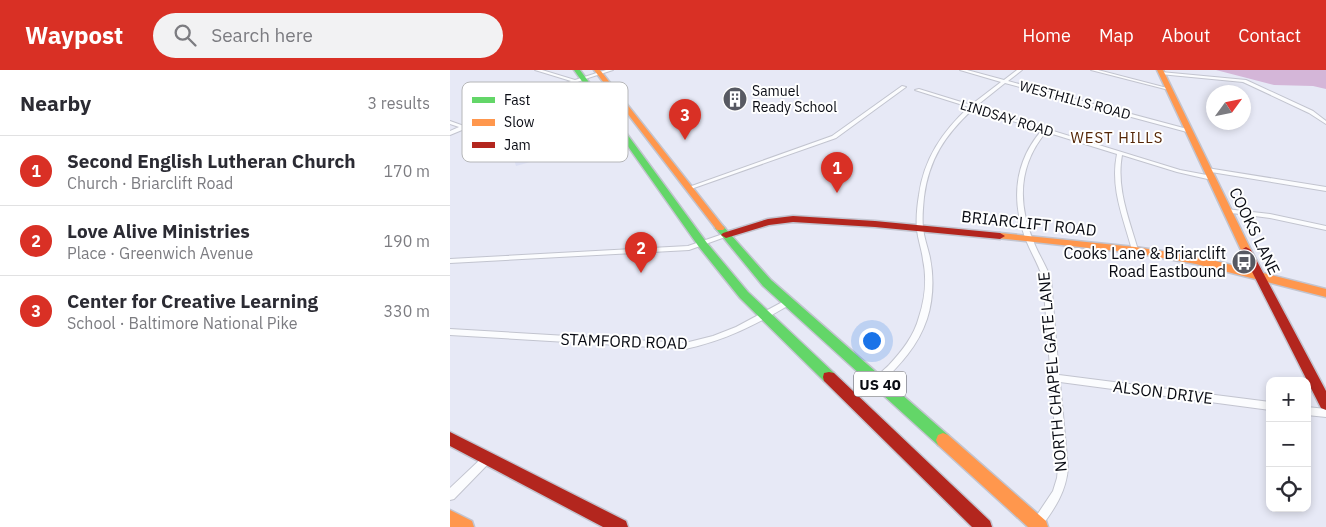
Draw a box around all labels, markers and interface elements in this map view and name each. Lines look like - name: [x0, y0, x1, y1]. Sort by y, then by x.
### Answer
- search box: [153, 13, 503, 58]
- text: Waypost: [25, 19, 123, 51]
- icon: search: [171, 21, 199, 49]
- text: Search here: [211, 23, 313, 47]
- text: Home: [1023, 24, 1071, 47]
- text: Map: [1099, 24, 1134, 47]
- text: About: [1162, 24, 1210, 47]
- text: Contact: [1238, 24, 1301, 47]
- street label: WESTHILLS ROAD: [1017, 76, 1133, 124]
- legend: [462, 82, 628, 162]
- place label: Samuel Ready School: [752, 82, 837, 116]
- north arrow: [1206, 85, 1251, 130]
- building icon: Samuel Ready School: [722, 86, 748, 112]
- text: Nearby: [20, 89, 91, 117]
- text: Fast: [504, 91, 530, 109]
- text: 3 results: [367, 93, 430, 113]
- street label: LINDSAY ROAD: [958, 95, 1056, 141]
- pin: 3: [669, 99, 701, 140]
- text: Slow: [504, 113, 535, 131]
- district label: WEST HILLS: [1070, 128, 1164, 147]
- text: Jam: [504, 136, 531, 154]
- text: Second English Lutheran Church: [67, 149, 356, 173]
- pin: 1: [821, 152, 853, 193]
- text: 1: [31, 161, 41, 181]
- text: 170 m: [383, 161, 430, 181]
- text: Church · Briarclift Road: [67, 173, 233, 193]
- street label: COOKS LANE: [1225, 184, 1285, 278]
- street label: BRIARCLIFT ROAD: [960, 206, 1098, 240]
- text: Love Alive Ministries: [67, 219, 250, 243]
- text: 2: [31, 231, 41, 251]
- text: 190 m: [383, 231, 430, 251]
- pin: 2: [625, 232, 657, 273]
- text: Place · Greenwich Avenue: [67, 243, 253, 263]
- place label: Cooks Lane & Briarclift Road Eastbound: [1063, 243, 1226, 281]
- bus stop icon: Cooks Lane & Briarclift Road Eastbound: [1231, 249, 1257, 275]
- street label: NORTH CHAPEL GATE LANE: [1033, 271, 1071, 473]
- text: Center for Creative Learning: [67, 289, 318, 313]
- text: 3: [31, 301, 41, 321]
- text: 330 m: [383, 301, 430, 321]
- text: School · Baltimore National Pike: [67, 313, 297, 333]
- your location: [859, 328, 885, 354]
- street label: STAMFORD ROAD: [560, 329, 688, 353]
- road number: US 40: [854, 372, 906, 396]
- street label: ALSON DRIVE: [1112, 376, 1214, 408]
- map controls: [1266, 377, 1311, 512]
- button: +: [1266, 377, 1311, 422]
- button: −: [1266, 422, 1311, 467]
- button: locate: [1266, 467, 1311, 512]

